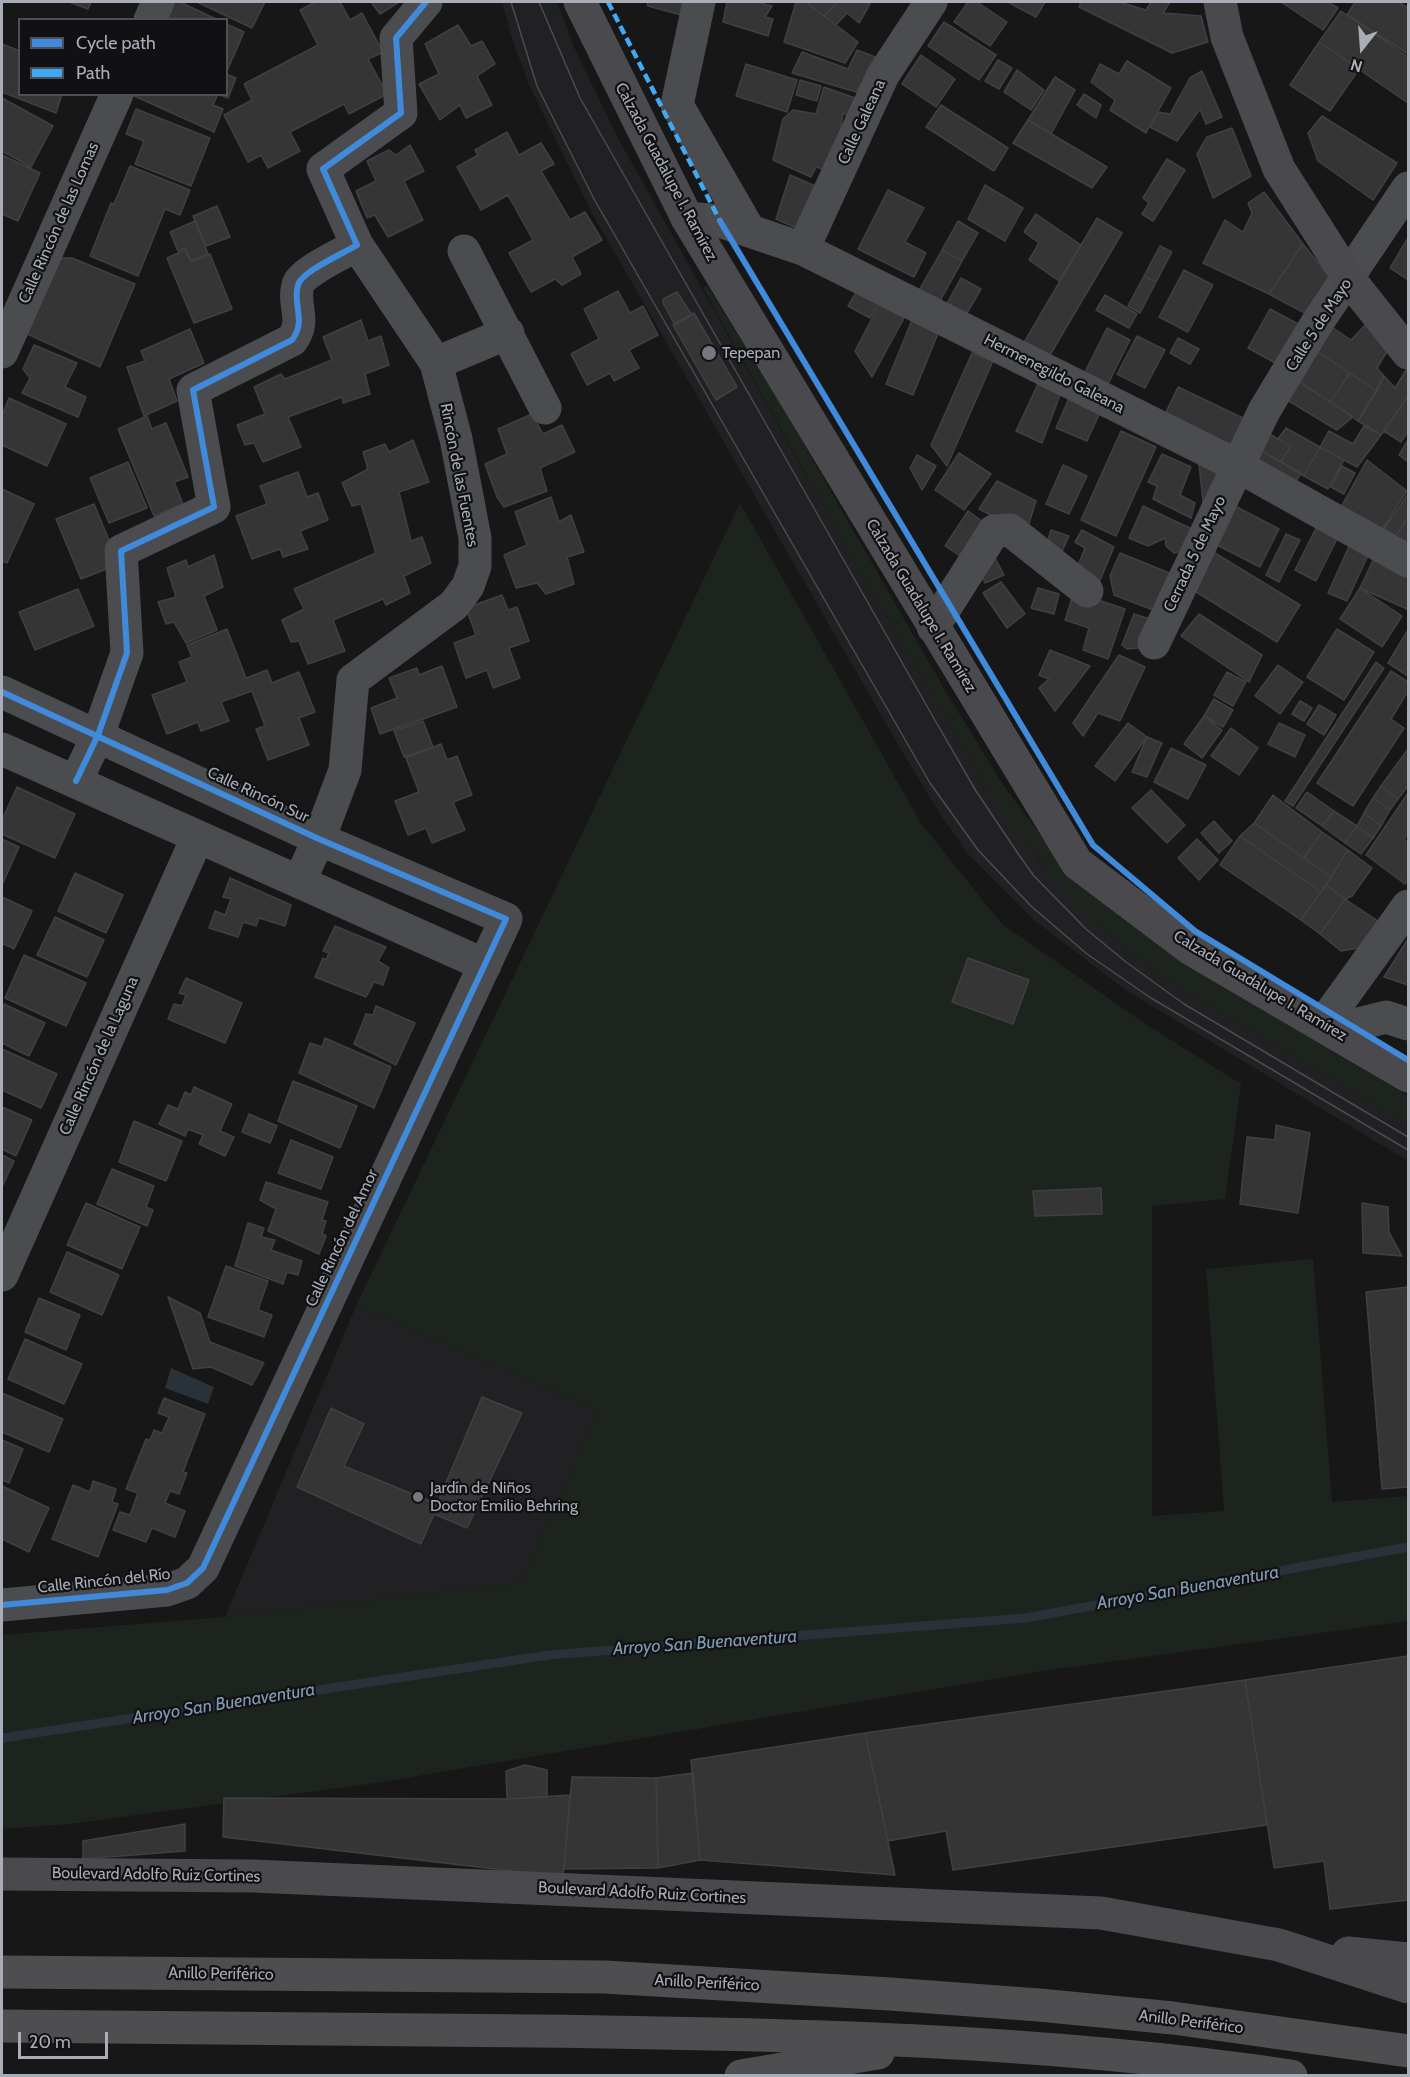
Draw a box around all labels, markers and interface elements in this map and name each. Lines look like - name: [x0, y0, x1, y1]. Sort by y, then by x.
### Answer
- legend: [18, 18, 228, 96]
- north arrow: [1332, 18, 1392, 78]
- text: Cycle path: [76, 32, 156, 54]
- text: N: [1348, 55, 1365, 76]
- text: Path: [76, 62, 110, 84]
- street label: Calle Galeana: [834, 77, 890, 167]
- street label: Calzada Guadalupe I. Ramírez: [611, 80, 721, 264]
- street label: Calle Rincón de las Lomas: [15, 139, 103, 307]
- street label: Calle 5 de Mayo: [1282, 275, 1356, 375]
- street label: Hermenegildo Galeana: [981, 330, 1127, 418]
- place label: Tepepan: [722, 343, 780, 363]
- marker: Tepepan: [700, 344, 718, 362]
- street label: Rincón de las Fuentes: [436, 402, 482, 548]
- street label: Cerrada 5 de Mayo: [1160, 493, 1230, 615]
- street label: Calzada Guadalupe I. Ramírez: [862, 516, 980, 696]
- street label: Calle Rincón Sur: [204, 763, 312, 827]
- street label: Calzada Guadalupe I. Ramírez: [1170, 927, 1350, 1045]
- street label: Calle Rincón de la Laguna: [55, 974, 143, 1138]
- street label: Calle Rincón del Amor: [302, 1166, 382, 1310]
- place label: Jardín de Niños Doctor Emilio Behring: [430, 1478, 578, 1516]
- marker: Jardín de Niños Doctor Emilio Behring: [411, 1490, 425, 1504]
- water label: Arroyo San Buenaventura: [1095, 1561, 1281, 1615]
- street label: Calle Rincón del Río: [37, 1564, 171, 1598]
- water label: Arroyo San Buenaventura: [612, 1626, 798, 1660]
- water label: Arroyo San Buenaventura: [131, 1679, 317, 1729]
- street label: Boulevard Adolfo Ruiz Cortines: [52, 1864, 260, 1886]
- street label: Boulevard Adolfo Ruiz Cortines: [537, 1878, 747, 1908]
- street label: Anillo Periférico: [168, 1963, 274, 1985]
- street label: Anillo Periférico: [654, 1971, 760, 1995]
- street label: Anillo Periférico: [1138, 2006, 1244, 2038]
- scale bar: [21, 2020, 111, 2058]
- text: 20 m: [29, 2031, 71, 2053]

